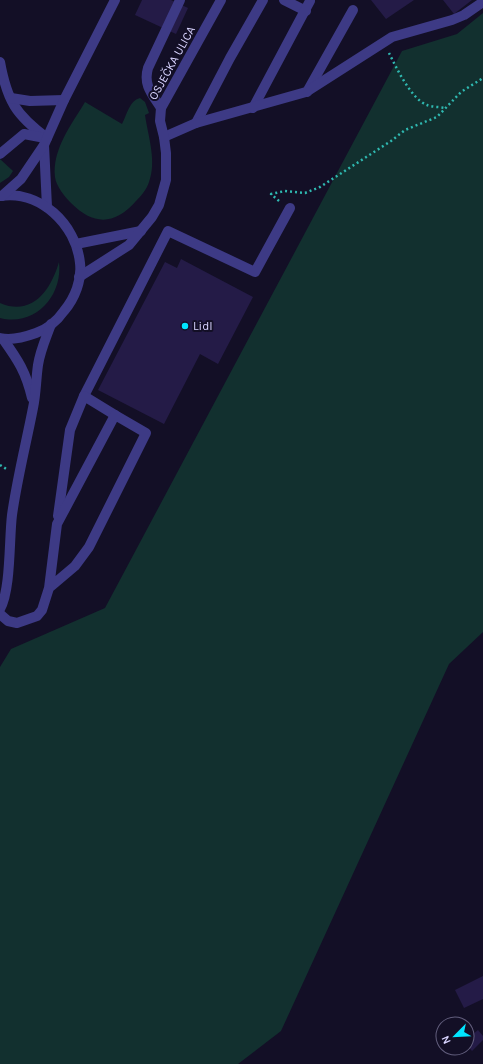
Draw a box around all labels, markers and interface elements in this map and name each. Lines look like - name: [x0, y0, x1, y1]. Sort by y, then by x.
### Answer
- street label: OSJEČKA ULICA: [145, 23, 198, 102]
- place label: Lidl: [193, 319, 213, 333]
- marker: Lidl: [180, 321, 190, 331]
- north arrow: [435, 1016, 475, 1056]
- text: N: [439, 1034, 454, 1046]

